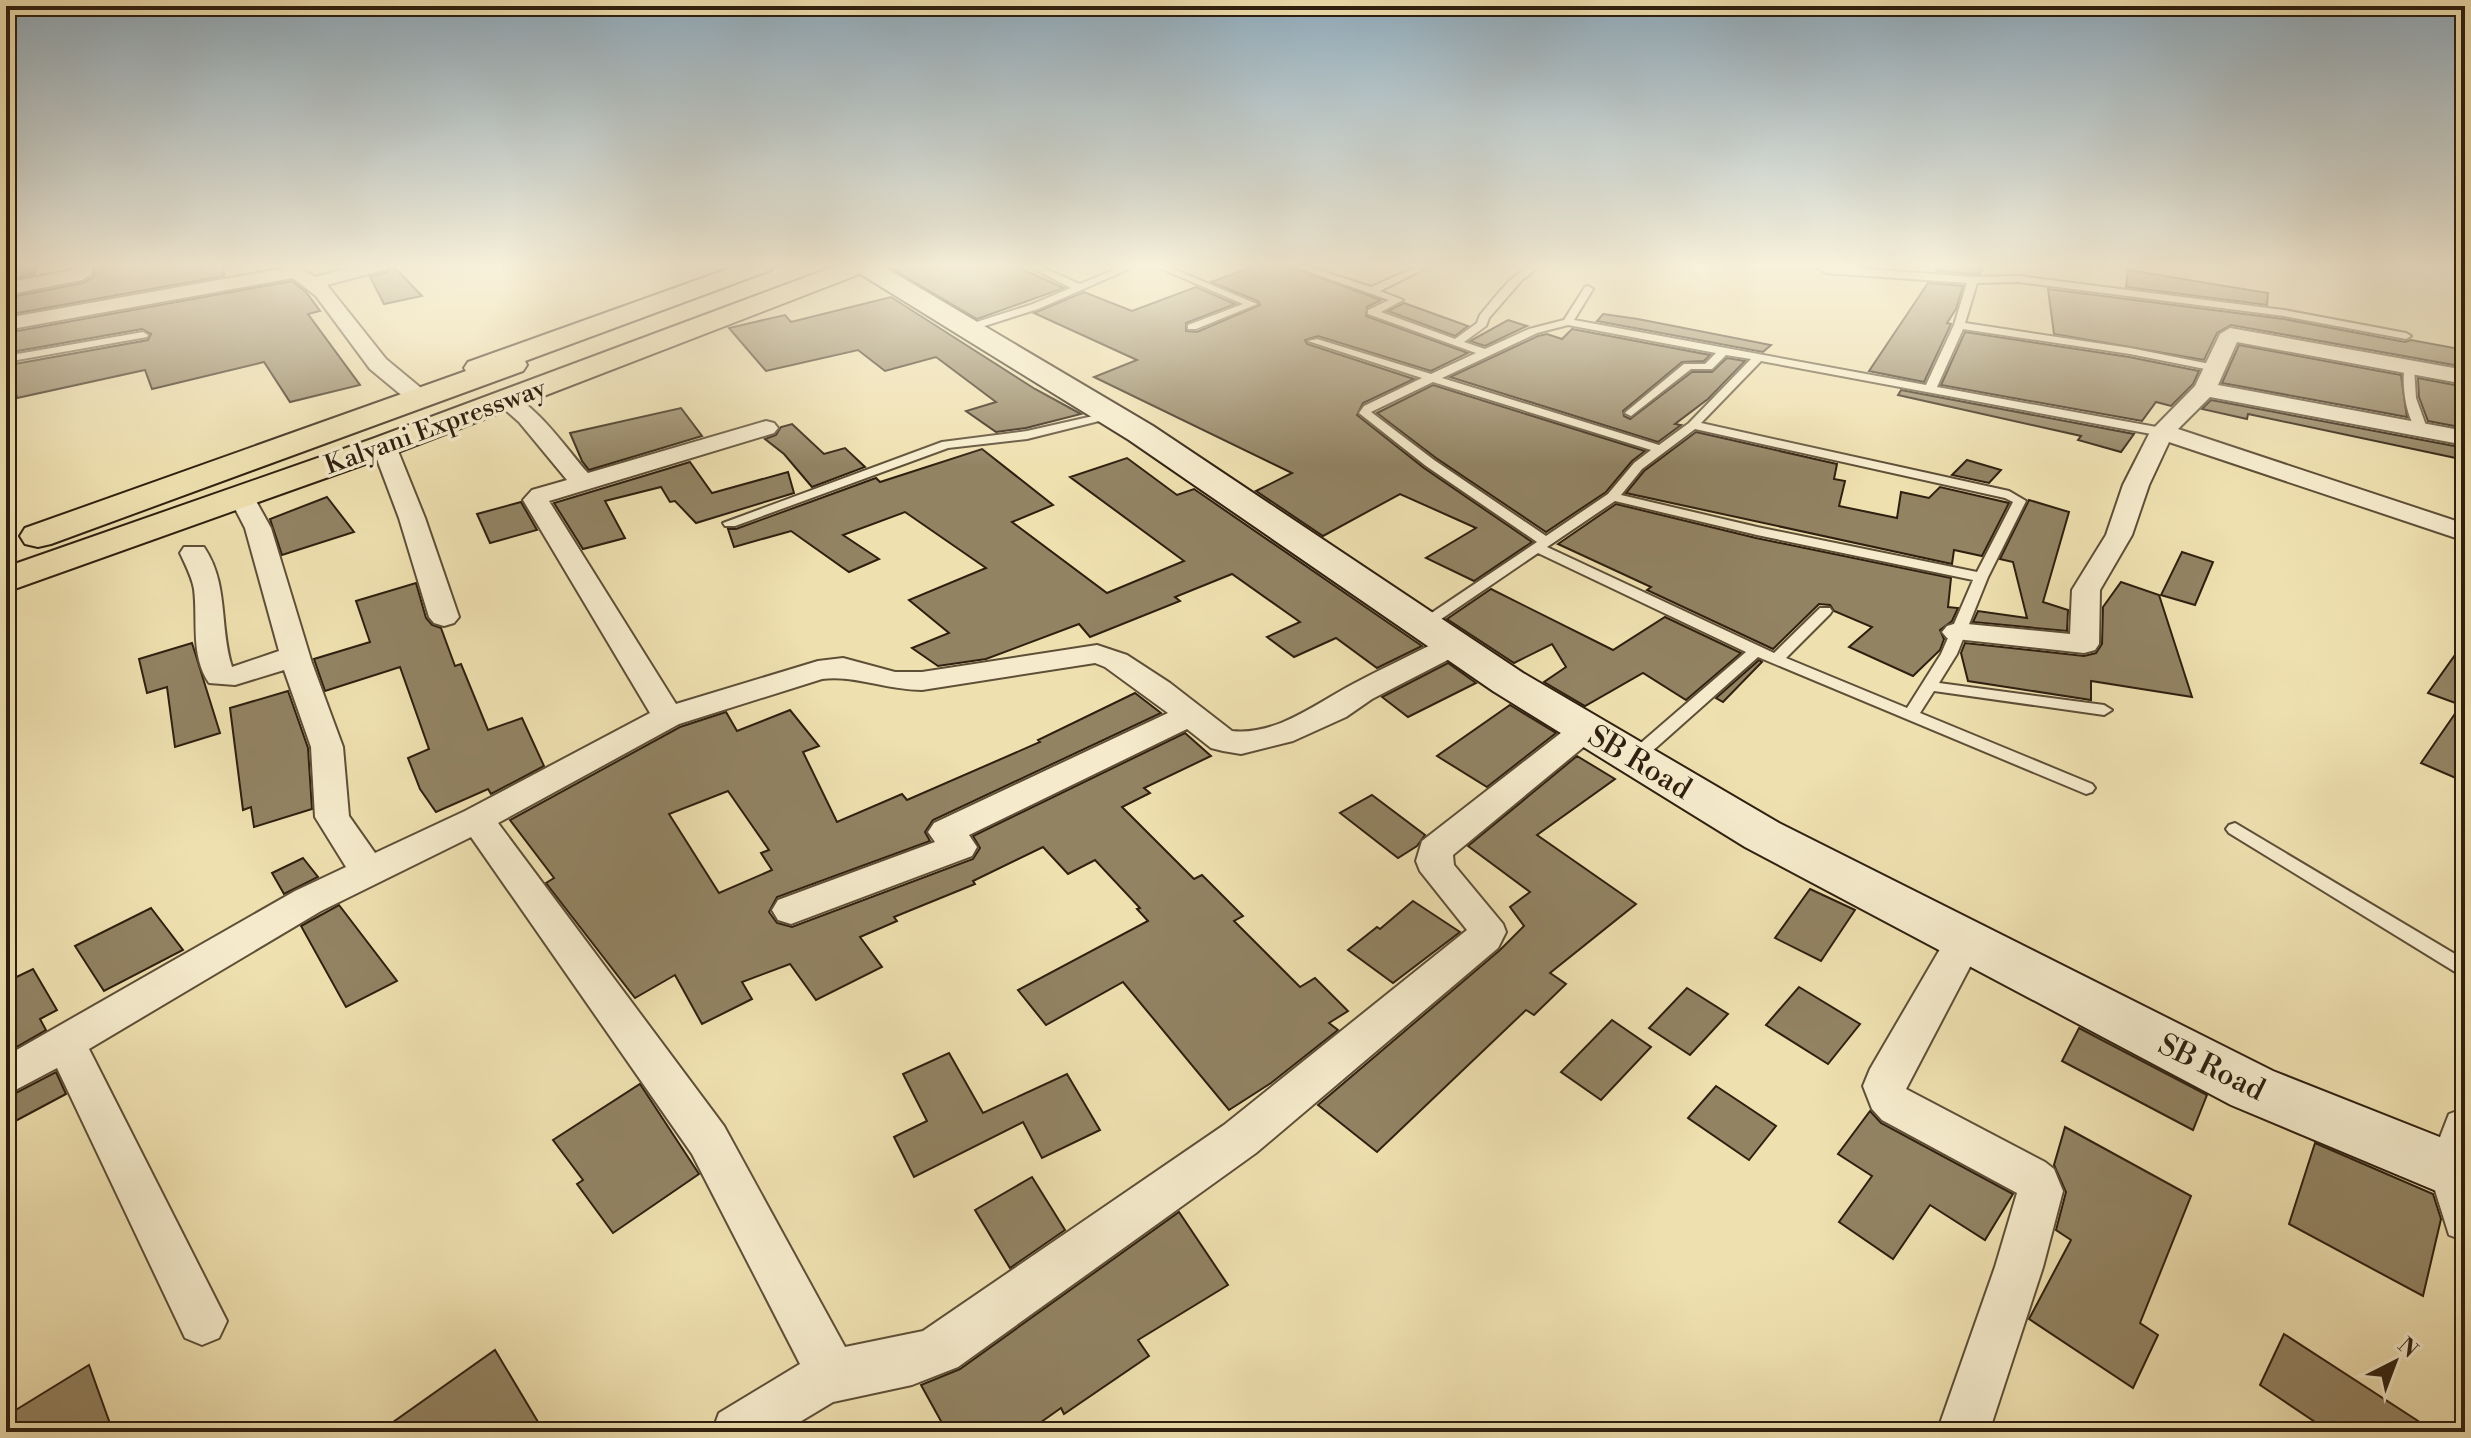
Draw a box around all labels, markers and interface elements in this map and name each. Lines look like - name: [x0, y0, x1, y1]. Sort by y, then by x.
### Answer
- street label: Kalyani Expressway: [320, 372, 551, 482]
- street label: SB Road: [1581, 717, 1698, 809]
- street label: SB Road: [2152, 1026, 2271, 1110]
- north arrow: [2355, 1322, 2435, 1402]
- text: N: [2392, 1332, 2423, 1365]

